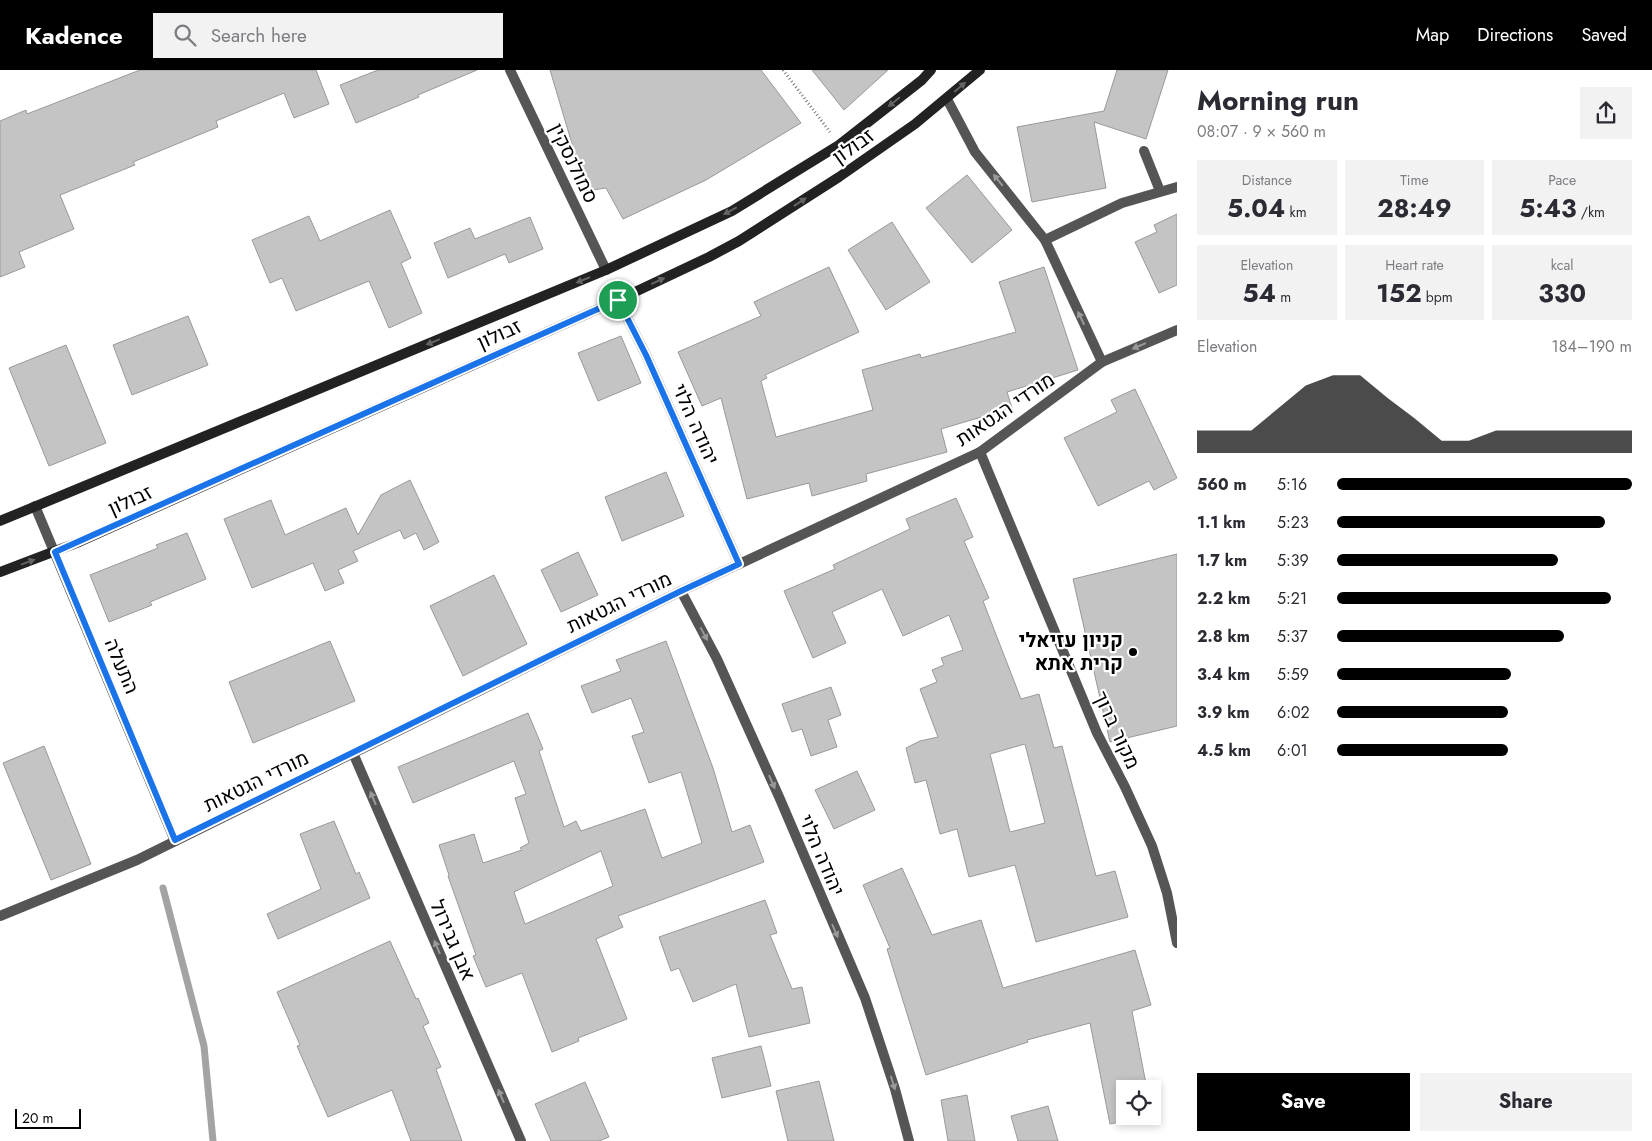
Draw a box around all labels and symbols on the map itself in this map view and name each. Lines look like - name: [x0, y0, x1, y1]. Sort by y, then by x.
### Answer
- one-way arrow: [954, 81, 966, 93]
- one-way arrow: [888, 96, 901, 107]
- street label: סמולנסקין: [542, 118, 605, 208]
- street label: זבולון: [826, 122, 880, 171]
- one-way arrow: [992, 174, 1003, 187]
- one-way arrow: [793, 198, 807, 207]
- one-way arrow: [723, 207, 738, 215]
- one-way arrow: [575, 276, 590, 284]
- one-way arrow: [651, 277, 665, 285]
- pin: [597, 279, 639, 321]
- one-way arrow: [1077, 311, 1085, 325]
- street label: זבולון: [473, 312, 526, 357]
- one-way arrow: [425, 338, 440, 346]
- one-way arrow: [1132, 342, 1146, 350]
- street label: מורדי הגטאות: [950, 366, 1061, 453]
- street label: יהודה הלוי: [665, 379, 726, 469]
- street label: זבולון: [104, 478, 157, 523]
- one-way arrow: [20, 558, 35, 565]
- street label: מורדי הגטאות: [562, 564, 677, 640]
- place label: קניון עזיאלי קרית אתא: [1019, 626, 1123, 678]
- one-way arrow: [700, 627, 708, 641]
- street label: התעלה: [97, 634, 146, 698]
- marker: קניון עזיאלי קרית אתא: [1127, 646, 1139, 658]
- street label: מקור ברוך: [1086, 686, 1147, 774]
- street label: מורדי הגטאות: [199, 743, 314, 819]
- one-way arrow: [768, 775, 776, 789]
- one-way arrow: [368, 791, 376, 805]
- street label: יהודה הלוי: [791, 810, 852, 900]
- street label: אבן גבירול: [423, 895, 483, 985]
- one-way arrow: [832, 924, 840, 938]
- one-way arrow: [433, 940, 441, 954]
- one-way arrow: [889, 1076, 897, 1091]
- one-way arrow: [497, 1089, 505, 1103]
- scale bar: [15, 1106, 81, 1129]

